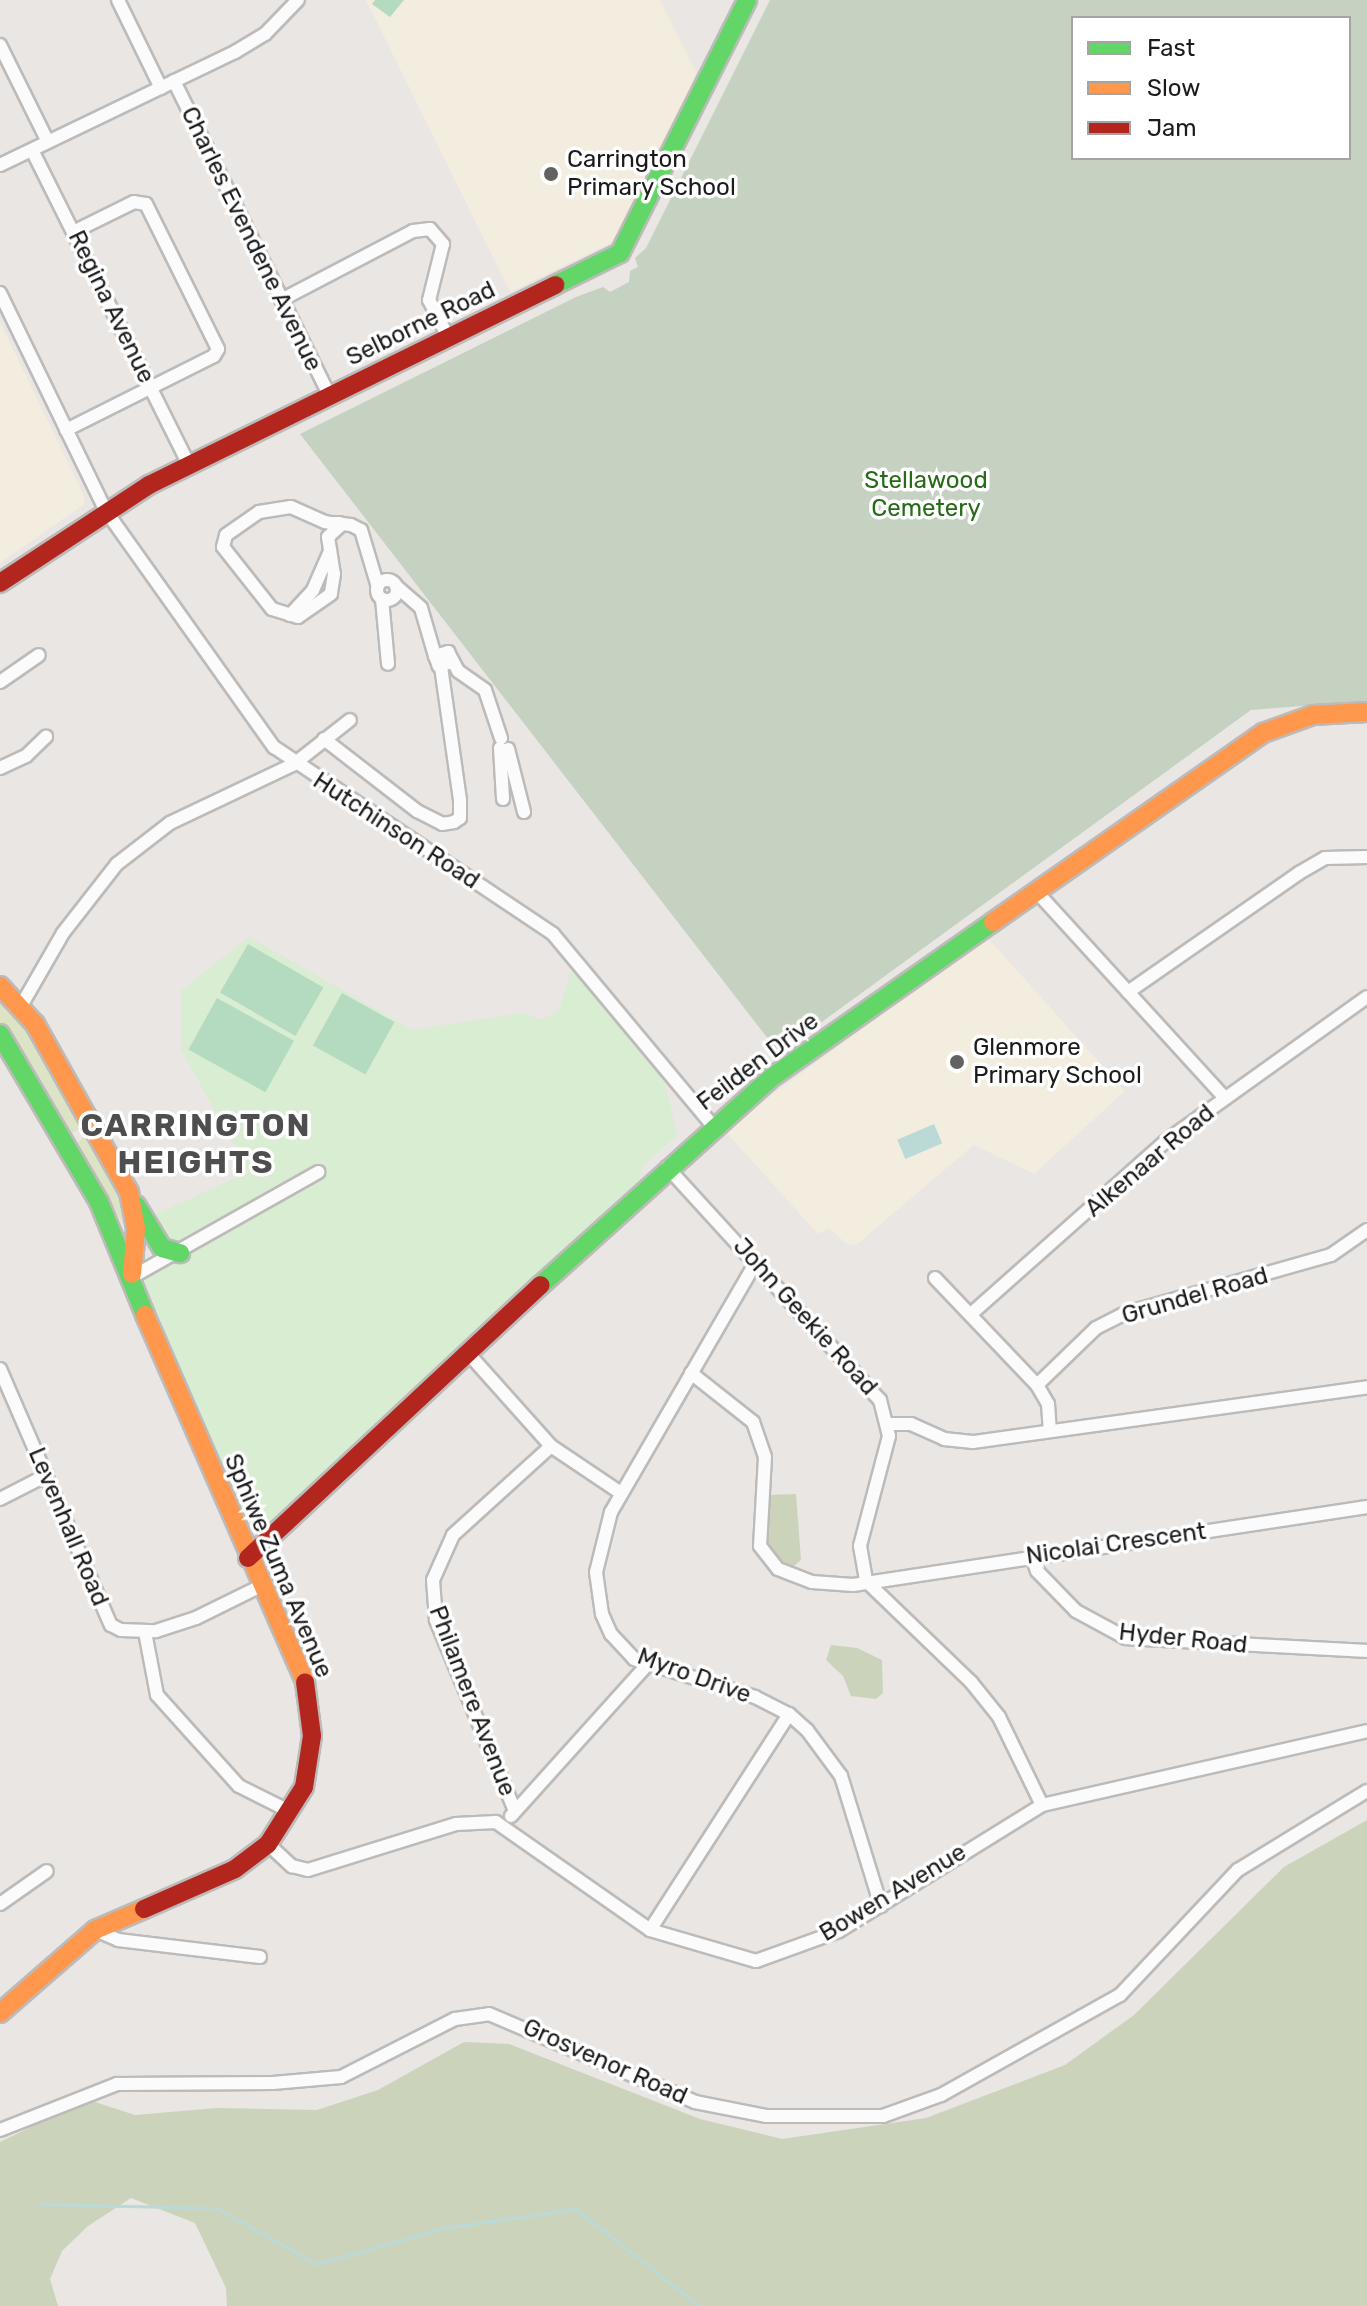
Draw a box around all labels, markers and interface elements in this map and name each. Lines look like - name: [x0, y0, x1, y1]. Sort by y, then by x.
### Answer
- legend: [1071, 16, 1351, 160]
- text: Fast: [1147, 34, 1195, 62]
- text: Slow: [1147, 74, 1200, 102]
- street label: Charles Evendene Avenue: [174, 102, 328, 376]
- text: Jam: [1147, 114, 1197, 142]
- place label: Carrington Primary School: [567, 146, 736, 202]
- marker: Carrington Primary School: [542, 165, 560, 183]
- street label: Regina Avenue: [61, 226, 161, 388]
- street label: Selborne Road: [342, 276, 500, 372]
- park label: Stellawood Cemetery: [864, 467, 988, 523]
- street label: Hutchinson Road: [307, 767, 485, 895]
- street label: Feilden Drive: [692, 1007, 824, 1117]
- place label: Glenmore Primary School: [973, 1034, 1142, 1090]
- marker: Glenmore Primary School: [948, 1053, 966, 1071]
- street label: Alkenaar Road: [1079, 1099, 1221, 1223]
- district label: CARRINGTON HEIGHTS: [80, 1107, 312, 1182]
- street label: John Geekie Road: [727, 1232, 883, 1402]
- street label: Grundel Road: [1119, 1261, 1271, 1331]
- street label: Levenhall Road: [22, 1443, 114, 1611]
- street label: Sphiwe Zuma Avenue: [218, 1450, 338, 1682]
- street label: Nicolai Crescent: [1024, 1517, 1208, 1571]
- street label: Philamere Avenue: [422, 1602, 522, 1800]
- street label: Hyder Road: [1117, 1618, 1249, 1660]
- street label: Myro Drive: [633, 1642, 755, 1710]
- street label: Bowen Avenue: [814, 1838, 972, 1948]
- street label: Grosvenor Road: [518, 2013, 692, 2111]

